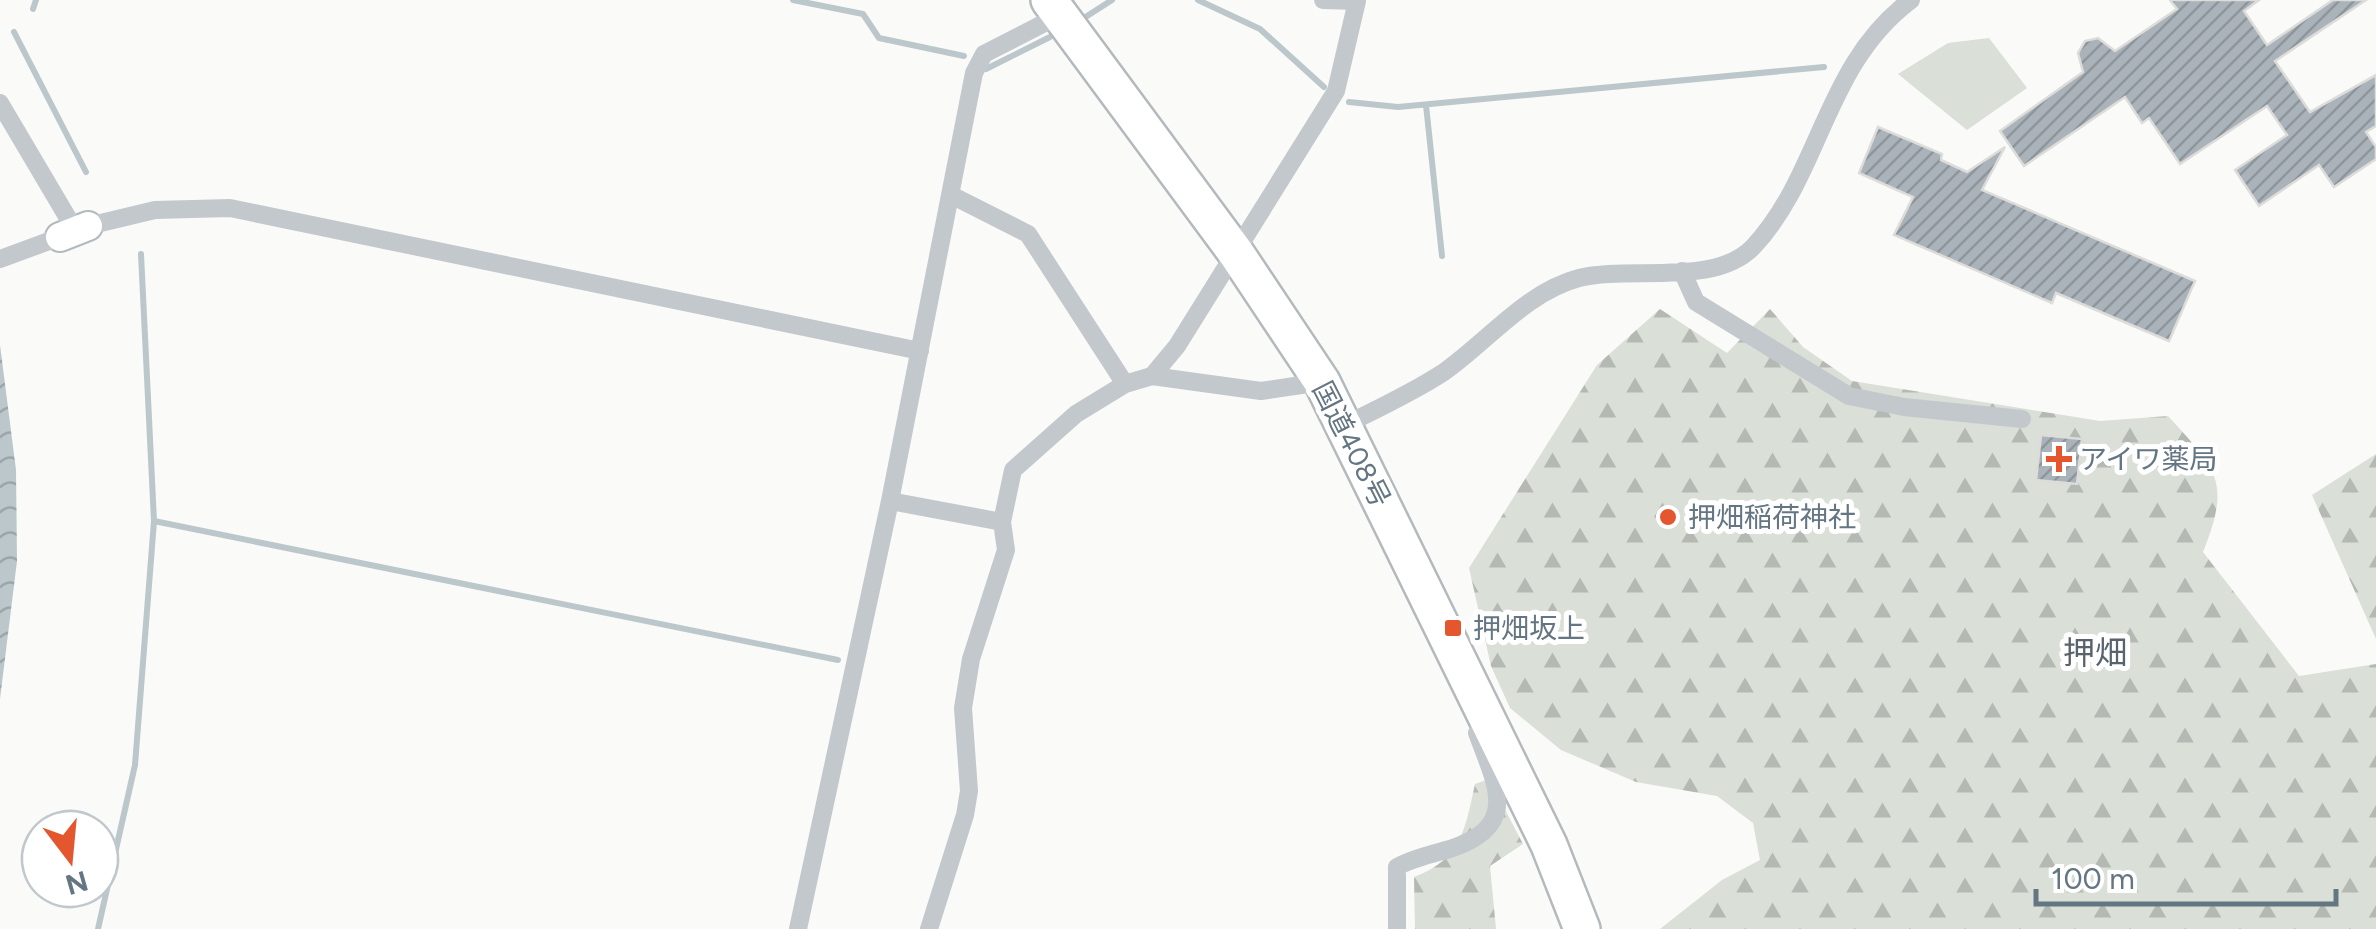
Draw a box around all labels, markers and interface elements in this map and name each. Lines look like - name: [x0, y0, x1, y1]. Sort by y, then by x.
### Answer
- street label: 国道408号: [1306, 375, 1398, 513]
- place label: アイワ薬局: [2079, 442, 2218, 476]
- marker: アイワ薬局: [2048, 448, 2070, 470]
- place label: 押畑稲荷神社: [1688, 500, 1856, 534]
- marker: 押畑稲荷神社: [1657, 506, 1679, 528]
- place label: 押畑坂上: [1473, 611, 1585, 645]
- marker: 押畑坂上: [1442, 617, 1464, 639]
- district label: 押畑: [2063, 634, 2127, 672]
- north arrow: [20, 809, 120, 909]
- scale bar: [2036, 844, 2336, 906]
- text: 100 m: [2051, 860, 2135, 897]
- text: N: [62, 864, 92, 902]

